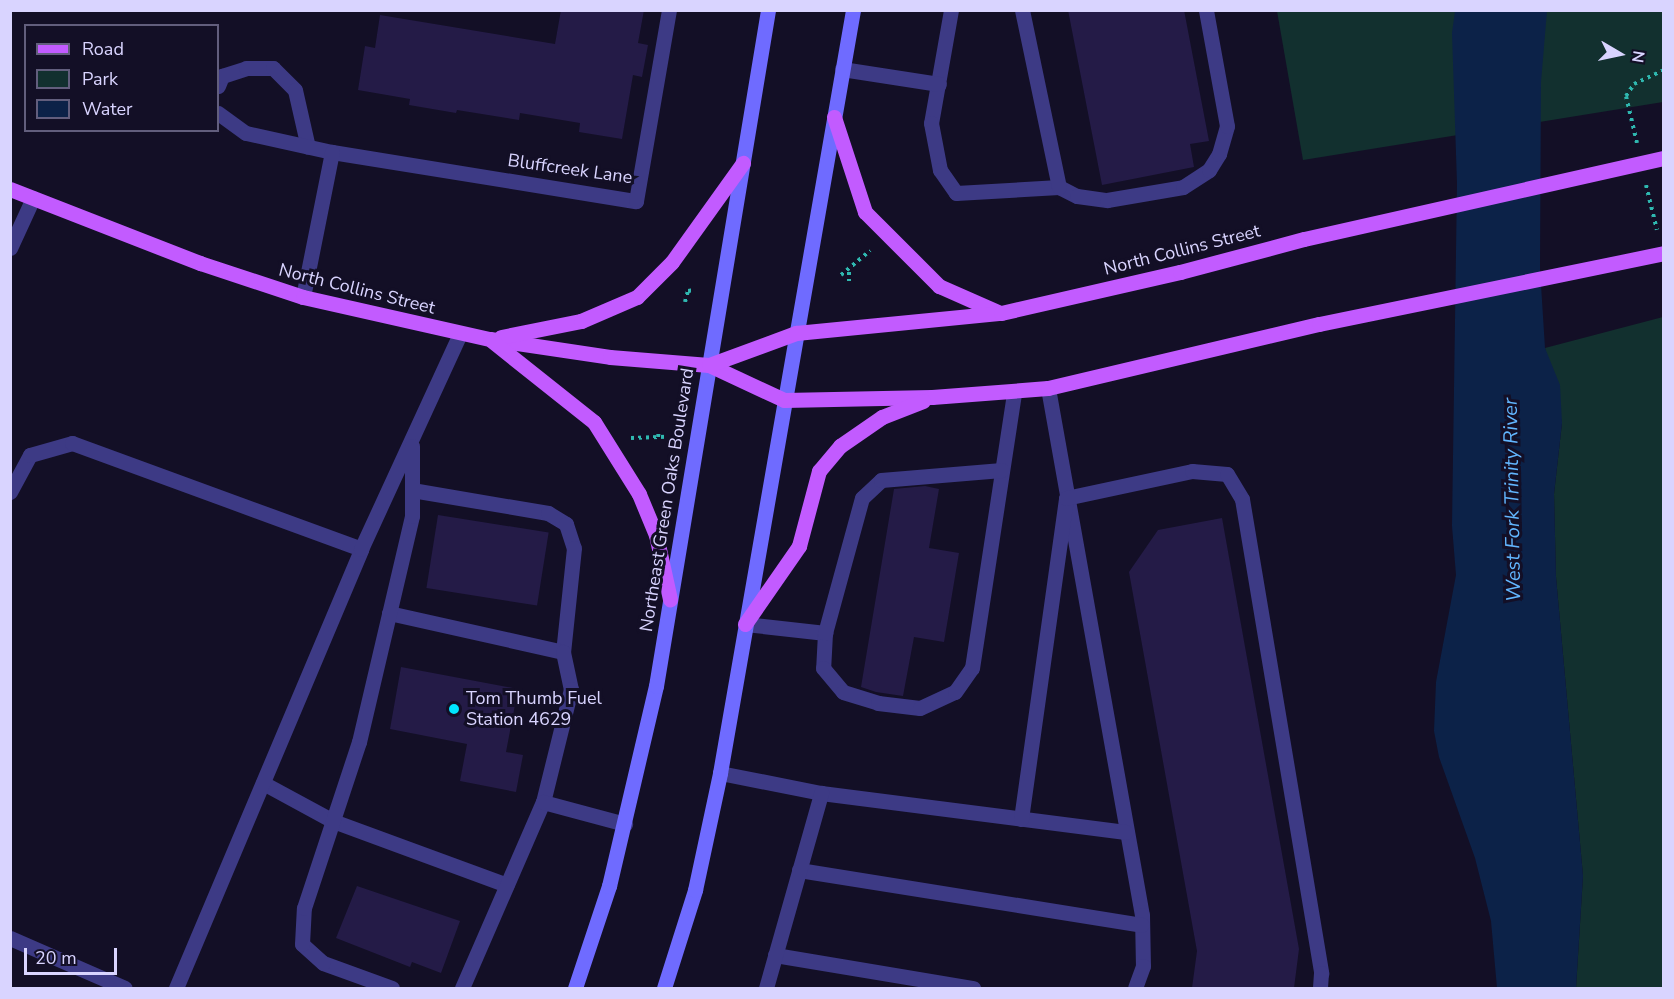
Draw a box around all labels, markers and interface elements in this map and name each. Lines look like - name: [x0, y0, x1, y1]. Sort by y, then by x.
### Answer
- legend: [24, 24, 219, 132]
- north arrow: [1590, 24, 1650, 84]
- text: Road: [82, 37, 124, 61]
- text: N: [1626, 49, 1650, 64]
- text: Park: [82, 67, 118, 91]
- text: Water: [82, 97, 133, 121]
- street label: Bluffcreek Lane: [506, 150, 634, 188]
- street label: North Collins Street: [1102, 220, 1262, 280]
- street label: North Collins Street: [277, 259, 437, 319]
- street label: Northeast Green Oaks Boulevard: [635, 367, 699, 633]
- water label: West Fork Trinity River: [1498, 398, 1526, 602]
- place label: Tom Thumb Fuel Station 4629: [466, 688, 602, 730]
- marker: Tom Thumb Fuel Station 4629: [447, 702, 461, 716]
- scale bar: [27, 936, 120, 974]
- text: 20 m: [35, 946, 77, 970]

